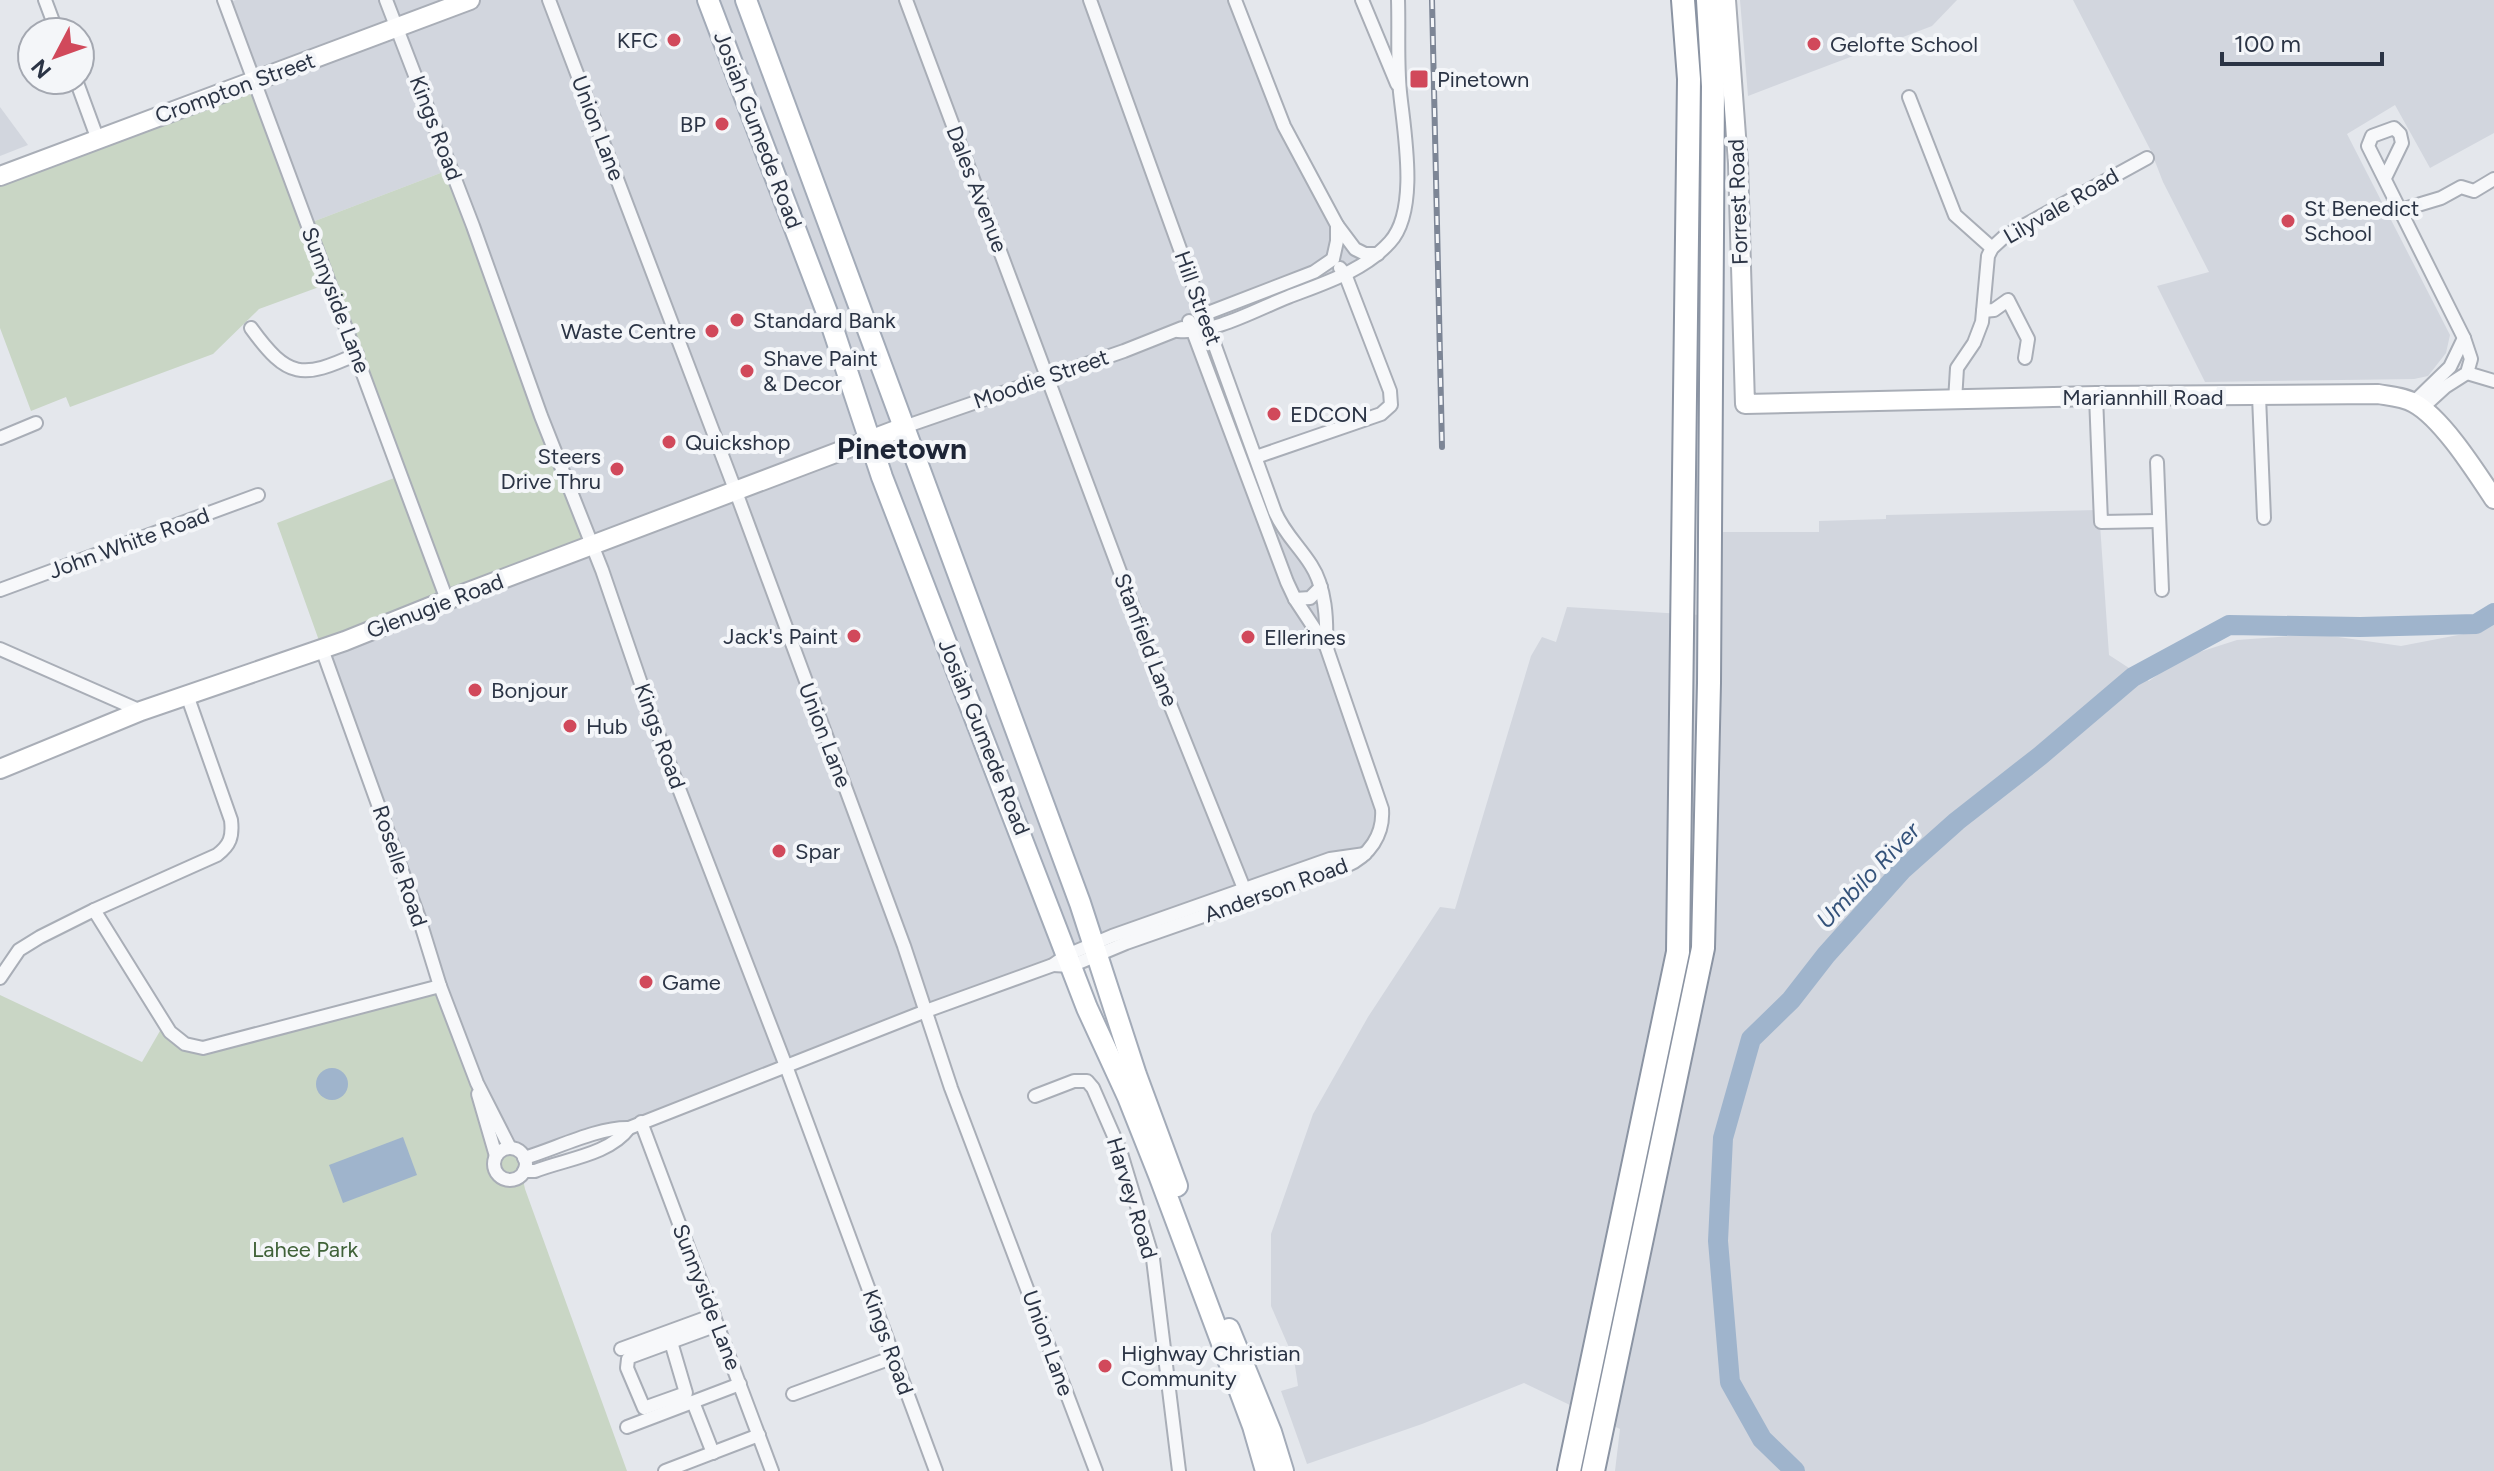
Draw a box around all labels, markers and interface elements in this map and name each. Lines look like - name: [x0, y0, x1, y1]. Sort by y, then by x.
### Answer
- north arrow: [16, 16, 96, 96]
- scale bar: [2222, 16, 2382, 66]
- place label: KFC: [617, 27, 658, 54]
- street label: Josiah Gumede Road: [708, 28, 808, 232]
- text: 100 m: [2234, 29, 2301, 58]
- marker: KFC: [665, 31, 683, 49]
- place label: Gelofte School: [1830, 31, 1978, 58]
- marker: Gelofte School: [1805, 35, 1823, 53]
- street label: Crompton Street: [151, 47, 319, 129]
- text: N: [26, 54, 57, 84]
- place label: Pinetown: [1437, 66, 1529, 93]
- marker: Pinetown: [1408, 68, 1430, 90]
- street label: Kings Road: [404, 72, 468, 184]
- street label: Union Lane: [566, 72, 630, 184]
- place label: BP: [680, 111, 706, 138]
- marker: BP: [713, 115, 731, 133]
- street label: Dales Avenue: [941, 122, 1013, 256]
- street label: Forrest Road: [1722, 139, 1754, 265]
- street label: Lilyvale Road: [1999, 162, 2123, 250]
- place label: St Benedict School: [2304, 195, 2419, 247]
- marker: St Benedict School: [2279, 212, 2297, 230]
- street label: Sunnyside Lane: [296, 223, 376, 377]
- street label: Hill Street: [1168, 247, 1228, 349]
- place label: Standard Bank: [753, 307, 896, 334]
- marker: Standard Bank: [728, 311, 746, 329]
- place label: Waste Centre: [561, 318, 696, 345]
- marker: Waste Centre: [703, 322, 721, 340]
- street label: Moodie Street: [970, 343, 1112, 415]
- place label: Shave Paint & Decor: [763, 345, 878, 397]
- marker: Shave Paint & Decor: [738, 362, 756, 380]
- street label: Mariannhill Road: [2062, 384, 2224, 411]
- place label: EDCON: [1290, 401, 1368, 428]
- marker: EDCON: [1265, 405, 1283, 423]
- place label: Quickshop: [685, 429, 790, 456]
- district label: Pinetown: [837, 430, 967, 467]
- marker: Quickshop: [660, 433, 678, 451]
- place label: Steers Drive Thru: [501, 443, 601, 495]
- marker: Steers Drive Thru: [608, 460, 626, 478]
- street label: John White Road: [45, 501, 213, 585]
- street label: Glenugie Road: [363, 568, 507, 644]
- street label: Stanfield Lane: [1108, 570, 1184, 710]
- place label: Jack's Paint: [723, 623, 838, 650]
- place label: Ellerines: [1264, 624, 1346, 651]
- marker: Jack's Paint: [845, 627, 863, 645]
- marker: Ellerines: [1239, 628, 1257, 646]
- street label: Josiah Gumede Road: [932, 635, 1036, 839]
- place label: Bonjour: [491, 677, 568, 704]
- street label: Union Lane: [793, 679, 857, 791]
- street label: Kings Road: [628, 680, 692, 792]
- marker: Bonjour: [466, 681, 484, 699]
- place label: Hub: [586, 713, 628, 740]
- marker: Hub: [561, 717, 579, 735]
- street label: Roselle Road: [367, 802, 433, 930]
- water label: Umbilo River: [1810, 815, 1926, 934]
- place label: Spar: [795, 838, 841, 865]
- marker: Spar: [770, 842, 788, 860]
- street label: Anderson Road: [1200, 852, 1352, 928]
- place label: Game: [662, 969, 721, 996]
- marker: Game: [637, 973, 655, 991]
- street label: Harvey Road: [1101, 1134, 1163, 1262]
- street label: Sunnyside Lane: [667, 1220, 747, 1374]
- park label: Lahee Park: [252, 1236, 358, 1263]
- street label: Kings Road: [856, 1286, 920, 1398]
- street label: Union Lane: [1016, 1287, 1080, 1399]
- place label: Highway Christian Community: [1121, 1340, 1301, 1392]
- marker: Highway Christian Community: [1096, 1357, 1114, 1375]

